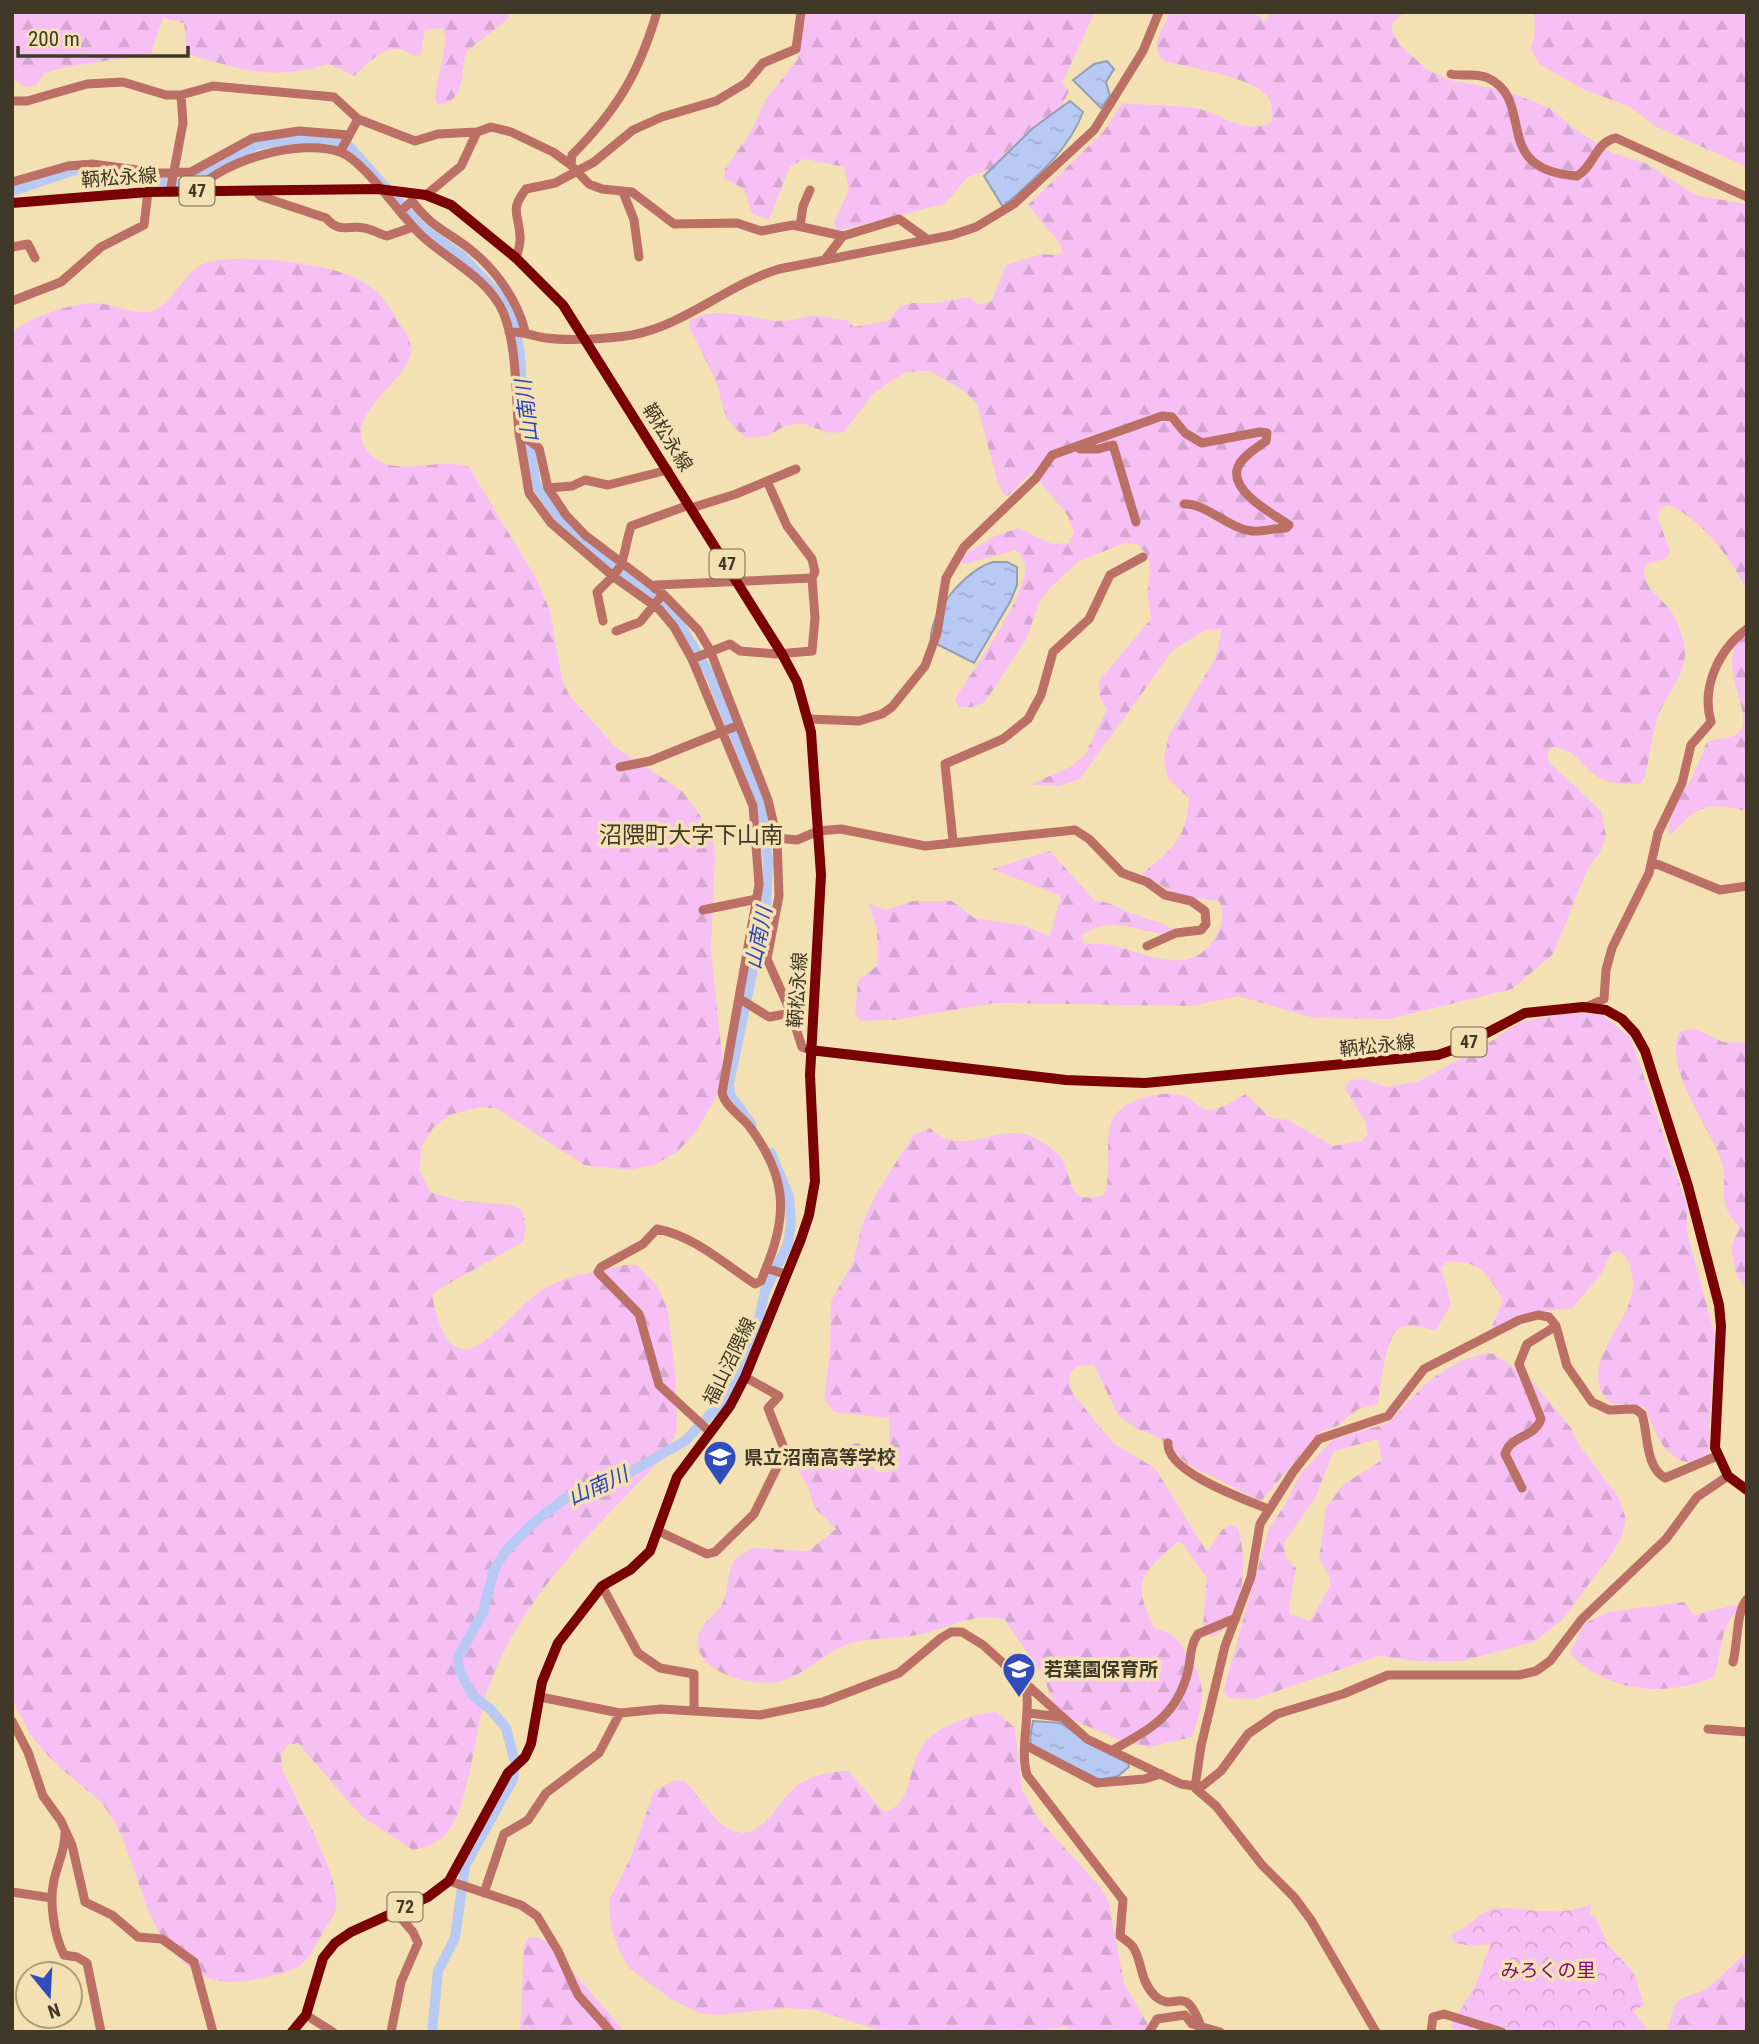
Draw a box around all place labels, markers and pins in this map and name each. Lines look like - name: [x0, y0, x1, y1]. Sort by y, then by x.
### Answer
- school or university icon: 県立沼南高等学校: [701, 1438, 739, 1487]
- place label: 県立沼南高等学校: [744, 1446, 896, 1469]
- school or university icon: 若葉園保育所: [1000, 1650, 1038, 1699]
- place label: 若葉園保育所: [1044, 1658, 1158, 1681]

